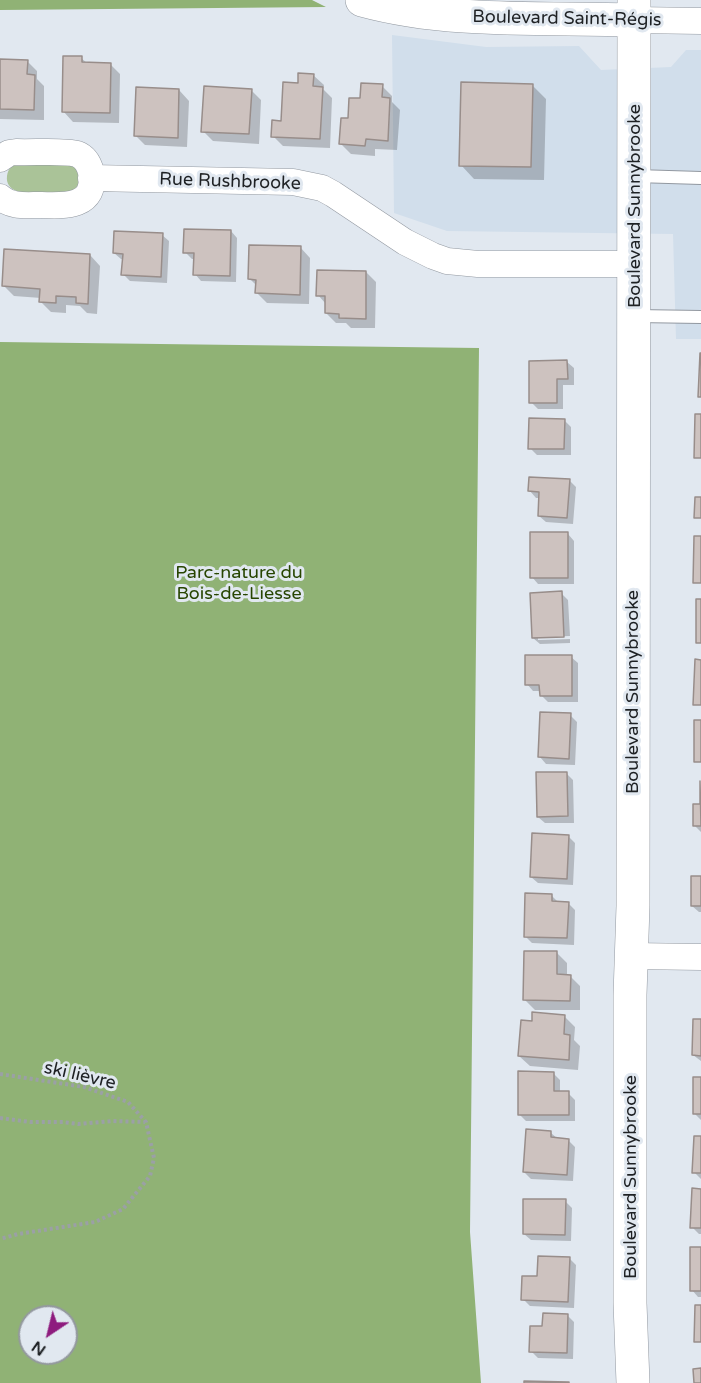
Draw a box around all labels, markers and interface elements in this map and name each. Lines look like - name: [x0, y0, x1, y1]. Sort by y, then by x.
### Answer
- street label: Boulevard Saint-Régis: [472, 7, 662, 31]
- street label: Boulevard Sunnybrooke: [624, 104, 646, 308]
- street label: Rue Rushbrooke: [159, 169, 301, 195]
- park label: Parc-nature du Bois-de-Liesse: [175, 562, 303, 604]
- street label: Boulevard Sunnybrooke: [622, 590, 644, 794]
- street label: ski lièvre: [42, 1057, 118, 1095]
- street label: Boulevard Sunnybrooke: [620, 1075, 642, 1279]
- north arrow: [18, 1305, 78, 1365]
- text: N: [28, 1336, 50, 1360]

